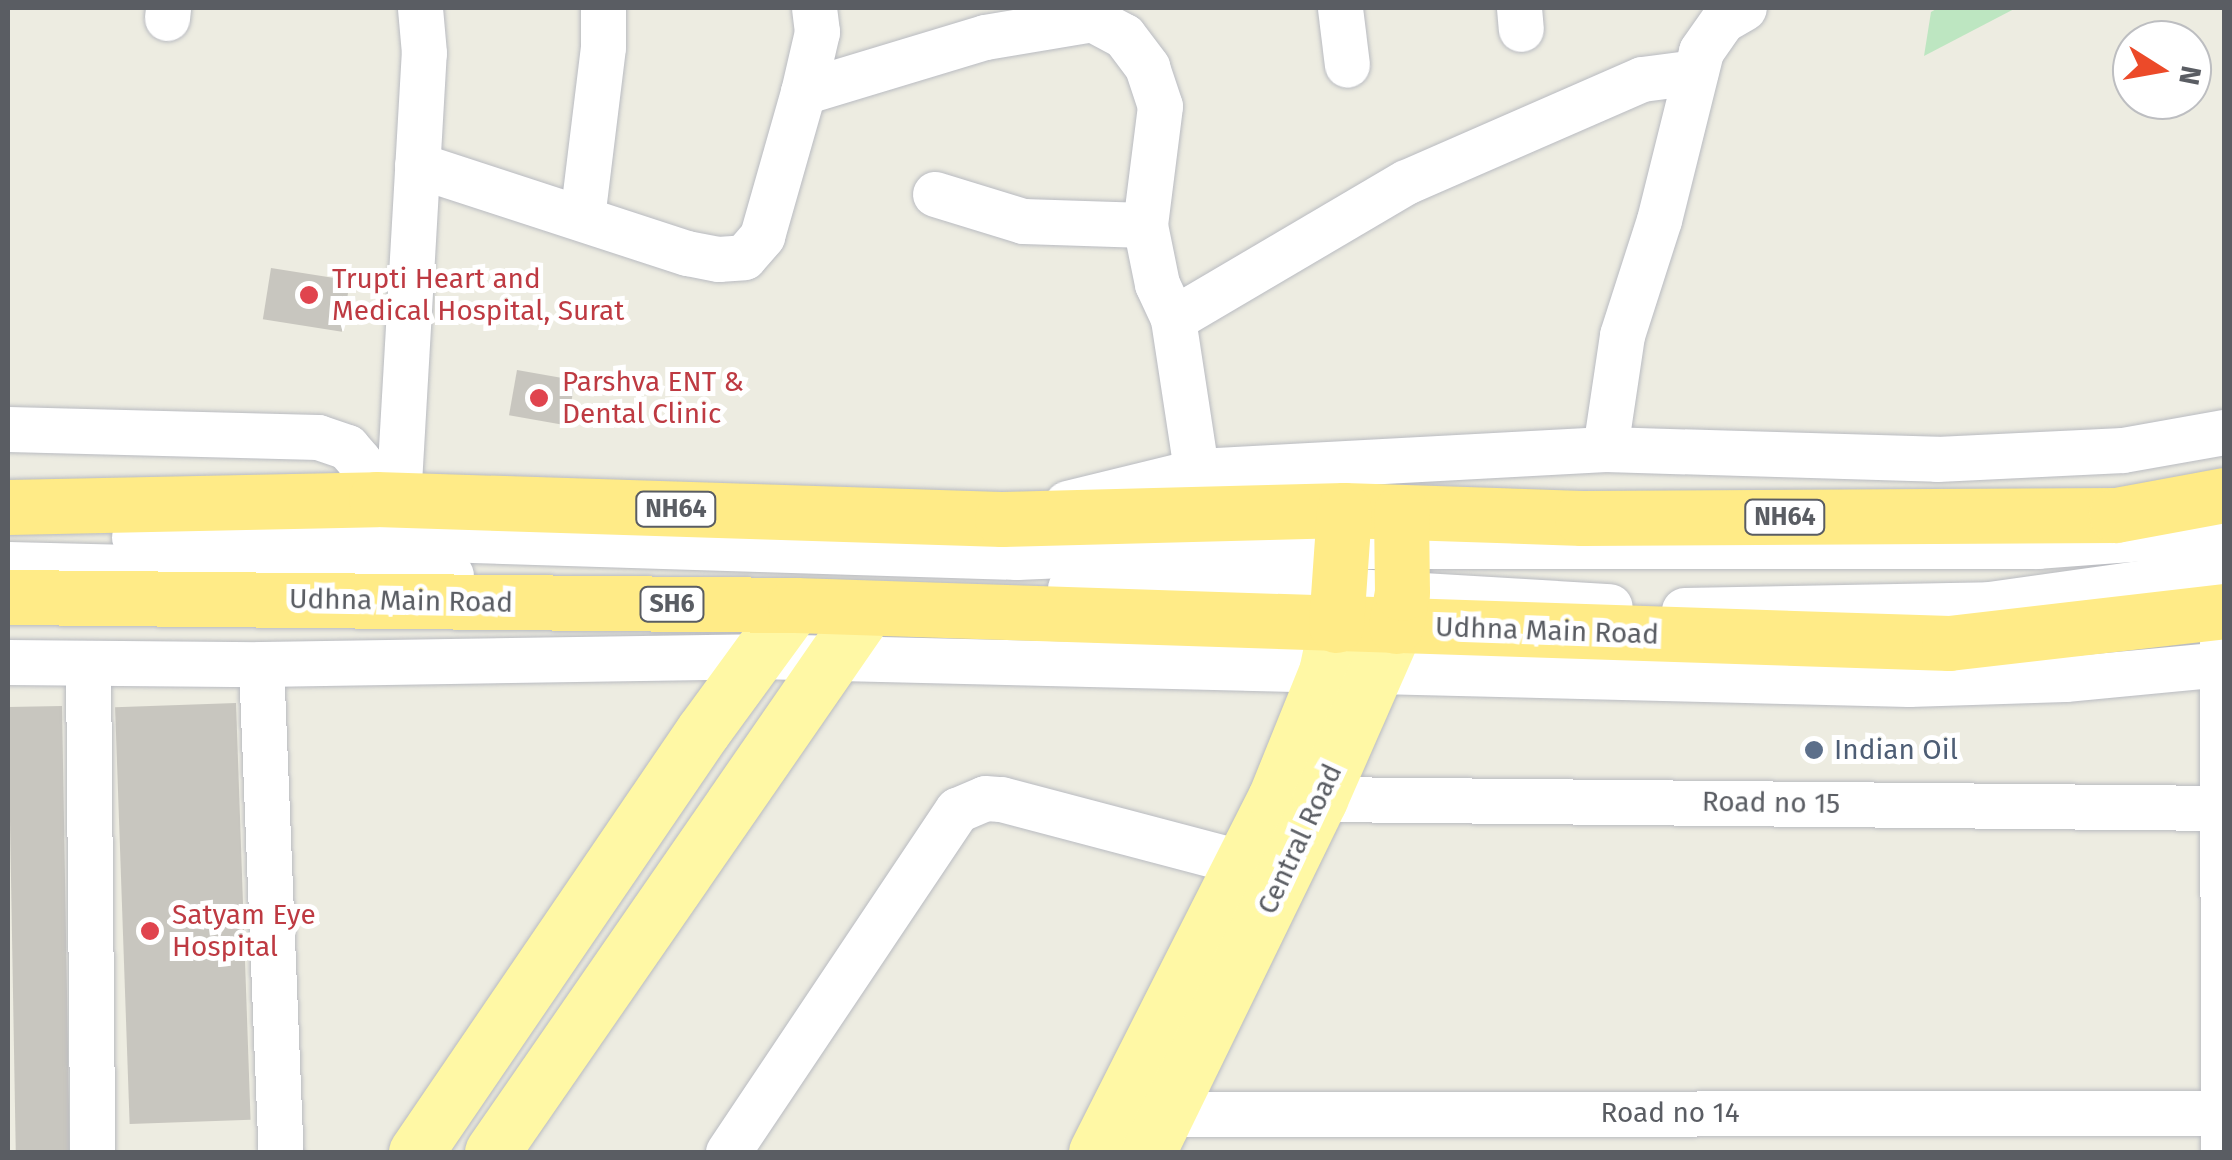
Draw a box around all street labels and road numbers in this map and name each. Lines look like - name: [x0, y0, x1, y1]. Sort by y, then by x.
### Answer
- road number: NH64: [634, 489, 718, 529]
- road number: NH64: [1742, 497, 1828, 537]
- street label: Udhna Main Road: [289, 582, 513, 620]
- road number: SH6: [637, 584, 707, 624]
- street label: Udhna Main Road: [1434, 610, 1660, 652]
- street label: Central Road: [1251, 759, 1349, 919]
- street label: Road no 15: [1702, 785, 1840, 821]
- street label: Road no 14: [1600, 1096, 1740, 1130]

